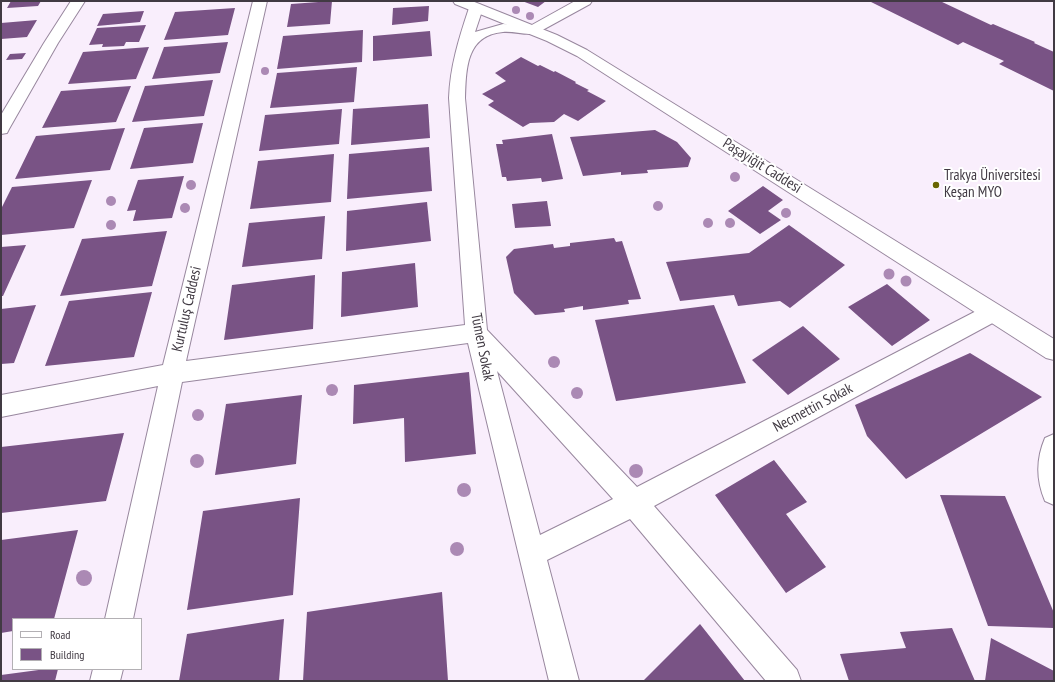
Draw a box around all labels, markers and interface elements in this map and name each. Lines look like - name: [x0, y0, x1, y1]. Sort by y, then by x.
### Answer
- street label: Paşayiğit Caddesi: [719, 135, 805, 197]
- place label: Trakya Üniversitesi Keşan MYO: [944, 167, 1041, 202]
- marker: Trakya Üniversitesi Keşan MYO: [931, 180, 941, 190]
- street label: Kurtuluş Caddesi: [168, 265, 206, 353]
- street label: Tümen Sokak: [467, 312, 497, 382]
- street label: Necmettin Sokak: [770, 380, 856, 436]
- legend: [12, 618, 142, 670]
- text: Road: [50, 627, 70, 642]
- text: Building: [50, 647, 85, 662]

